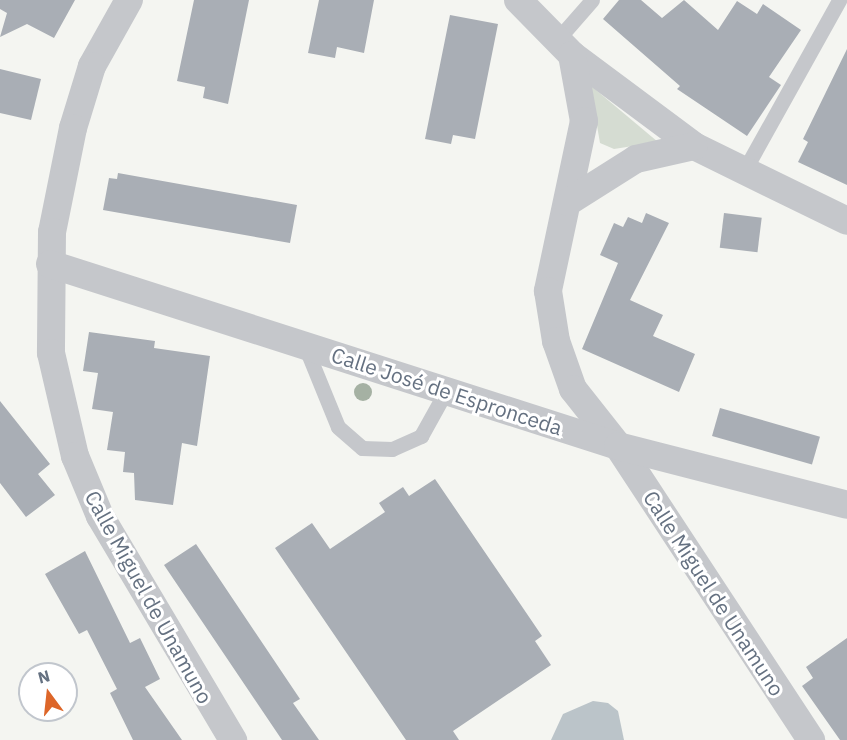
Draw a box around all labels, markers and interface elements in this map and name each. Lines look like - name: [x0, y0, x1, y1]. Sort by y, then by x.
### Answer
- street label: Calle José de Espronceda: [328, 342, 566, 440]
- street label: Calle Miguel de Unamuno: [80, 486, 218, 708]
- street label: Calle Miguel de Unamuno: [638, 486, 790, 700]
- north arrow: [18, 662, 78, 722]
- text: N: [36, 665, 52, 688]

